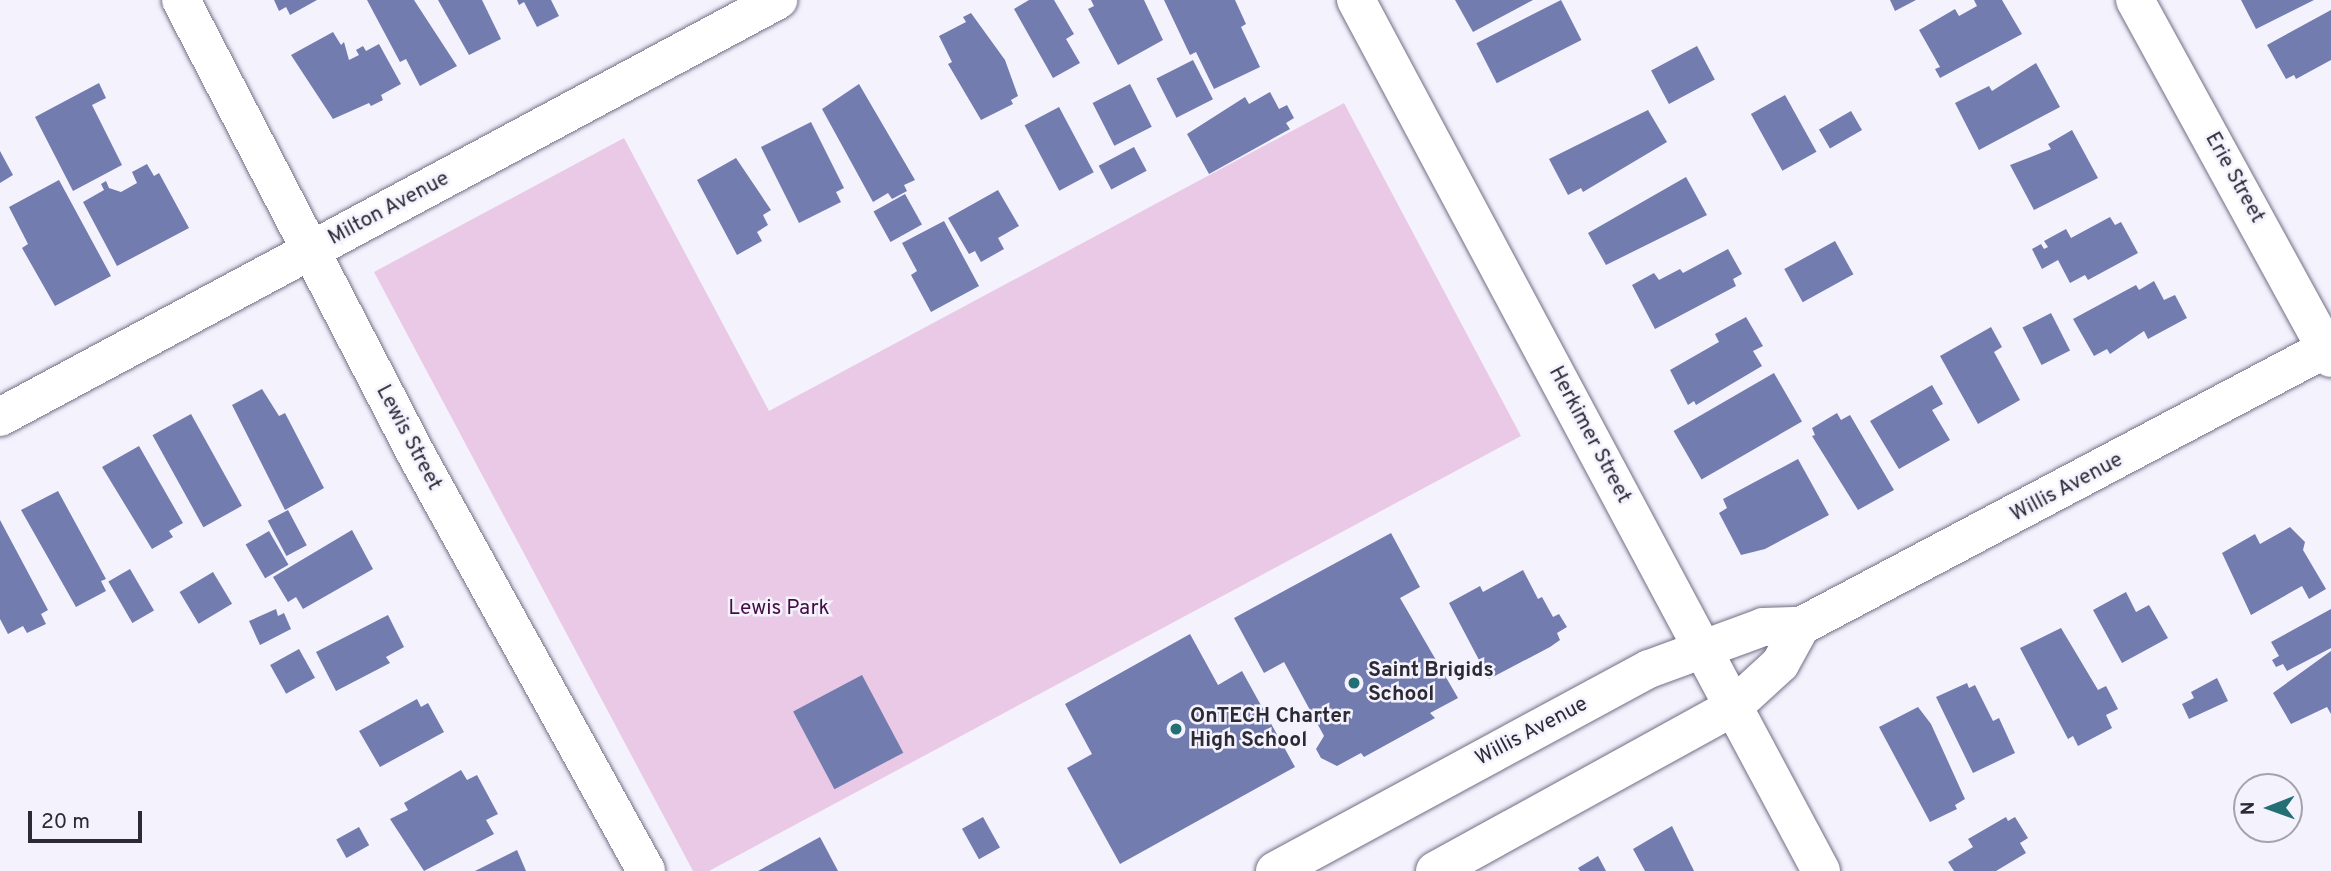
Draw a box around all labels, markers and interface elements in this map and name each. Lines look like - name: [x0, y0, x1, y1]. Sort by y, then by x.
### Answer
- street label: Erie Street: [2199, 128, 2269, 228]
- street label: Milton Avenue: [324, 166, 454, 252]
- street label: Herkimer Street: [1542, 362, 1636, 508]
- street label: Lewis Street: [370, 381, 446, 495]
- street label: Willis Avenue: [2006, 448, 2128, 528]
- park label: Lewis Park: [728, 596, 830, 622]
- place label: Saint Brigids School: [1368, 658, 1494, 708]
- marker: Saint Brigids School: [1346, 675, 1362, 691]
- street label: Willis Avenue: [1471, 692, 1593, 772]
- place label: OnTECH Charter High School: [1190, 704, 1351, 754]
- marker: OnTECH Charter High School: [1168, 721, 1184, 737]
- north arrow: [2233, 773, 2303, 843]
- scale bar: [32, 798, 145, 842]
- text: N: [2237, 801, 2261, 815]
- text: 20 m: [41, 809, 90, 836]

